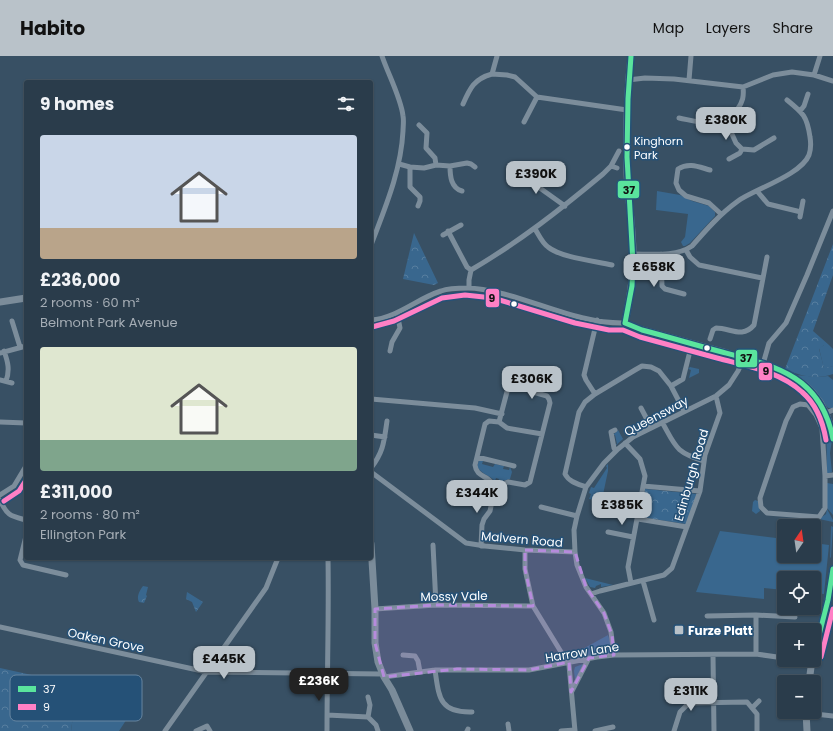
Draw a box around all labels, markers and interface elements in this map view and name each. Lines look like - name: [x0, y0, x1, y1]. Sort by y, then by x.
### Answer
- text: Habito: [20, 15, 85, 42]
- text: Map: [653, 18, 684, 38]
- text: Layers: [706, 18, 750, 38]
- text: Share: [772, 18, 813, 38]
- text: 9 homes: [40, 92, 114, 116]
- icon: filters: [335, 93, 357, 115]
- pin: £380K: [698, 107, 754, 141]
- text: £380K: [705, 110, 747, 129]
- place label: Kinghorn Park: [634, 133, 683, 163]
- marker: Kinghorn Park: [622, 142, 632, 152]
- icon: home: [163, 161, 235, 233]
- pin: £390K: [508, 161, 564, 195]
- text: £390K: [515, 164, 557, 183]
- line badge: 37: [617, 180, 640, 199]
- text: 37: [623, 182, 635, 198]
- pin: £658K: [626, 254, 682, 288]
- text: £658K: [633, 257, 675, 276]
- text: £236,000: [40, 268, 120, 292]
- line badge: 9: [485, 288, 500, 308]
- text: 9: [489, 290, 496, 306]
- text: 2 rooms · 60 m²: [40, 293, 140, 312]
- unlabelled marker: [509, 299, 519, 309]
- text: Belmont Park Avenue: [40, 313, 178, 332]
- unlabelled marker: [702, 343, 712, 353]
- line badge: 37: [735, 349, 758, 368]
- text: 37: [740, 350, 752, 366]
- line badge: 9: [758, 362, 773, 381]
- text: 9: [763, 363, 770, 379]
- pin: £306K: [504, 366, 560, 400]
- text: £306K: [511, 369, 553, 388]
- icon: home: [163, 373, 235, 445]
- street label: Queensway: [621, 392, 691, 440]
- street label: Edinburgh Road: [670, 427, 712, 523]
- text: £311,000: [40, 480, 112, 504]
- pin: £344K: [449, 480, 505, 514]
- text: £344K: [455, 483, 499, 502]
- pin: £385K: [594, 492, 650, 526]
- text: £385K: [601, 495, 643, 514]
- text: 2 rooms · 80 m²: [40, 505, 140, 524]
- north arrow: [777, 519, 821, 563]
- map controls: [777, 519, 821, 719]
- text: Ellington Park: [40, 525, 126, 544]
- street label: Malvern Road: [480, 527, 564, 551]
- button: locate: [777, 571, 821, 615]
- street label: Mossy Vale: [420, 587, 488, 605]
- place label: Furze Platt: [688, 622, 753, 639]
- button: +: [777, 623, 821, 667]
- street label: Oaken Grove: [66, 624, 146, 656]
- marker: Furze Platt: [673, 624, 685, 636]
- street label: Harrow Lane: [544, 638, 620, 666]
- pin: £445K: [196, 646, 252, 680]
- text: £445K: [202, 649, 246, 668]
- pin: £236K: [291, 668, 347, 702]
- text: £236K: [298, 671, 340, 690]
- legend: [10, 675, 142, 721]
- button: −: [777, 675, 821, 719]
- pin: £311K: [663, 678, 719, 712]
- text: 37: [43, 681, 56, 697]
- text: £311K: [673, 681, 709, 700]
- text: 9: [43, 699, 50, 715]

